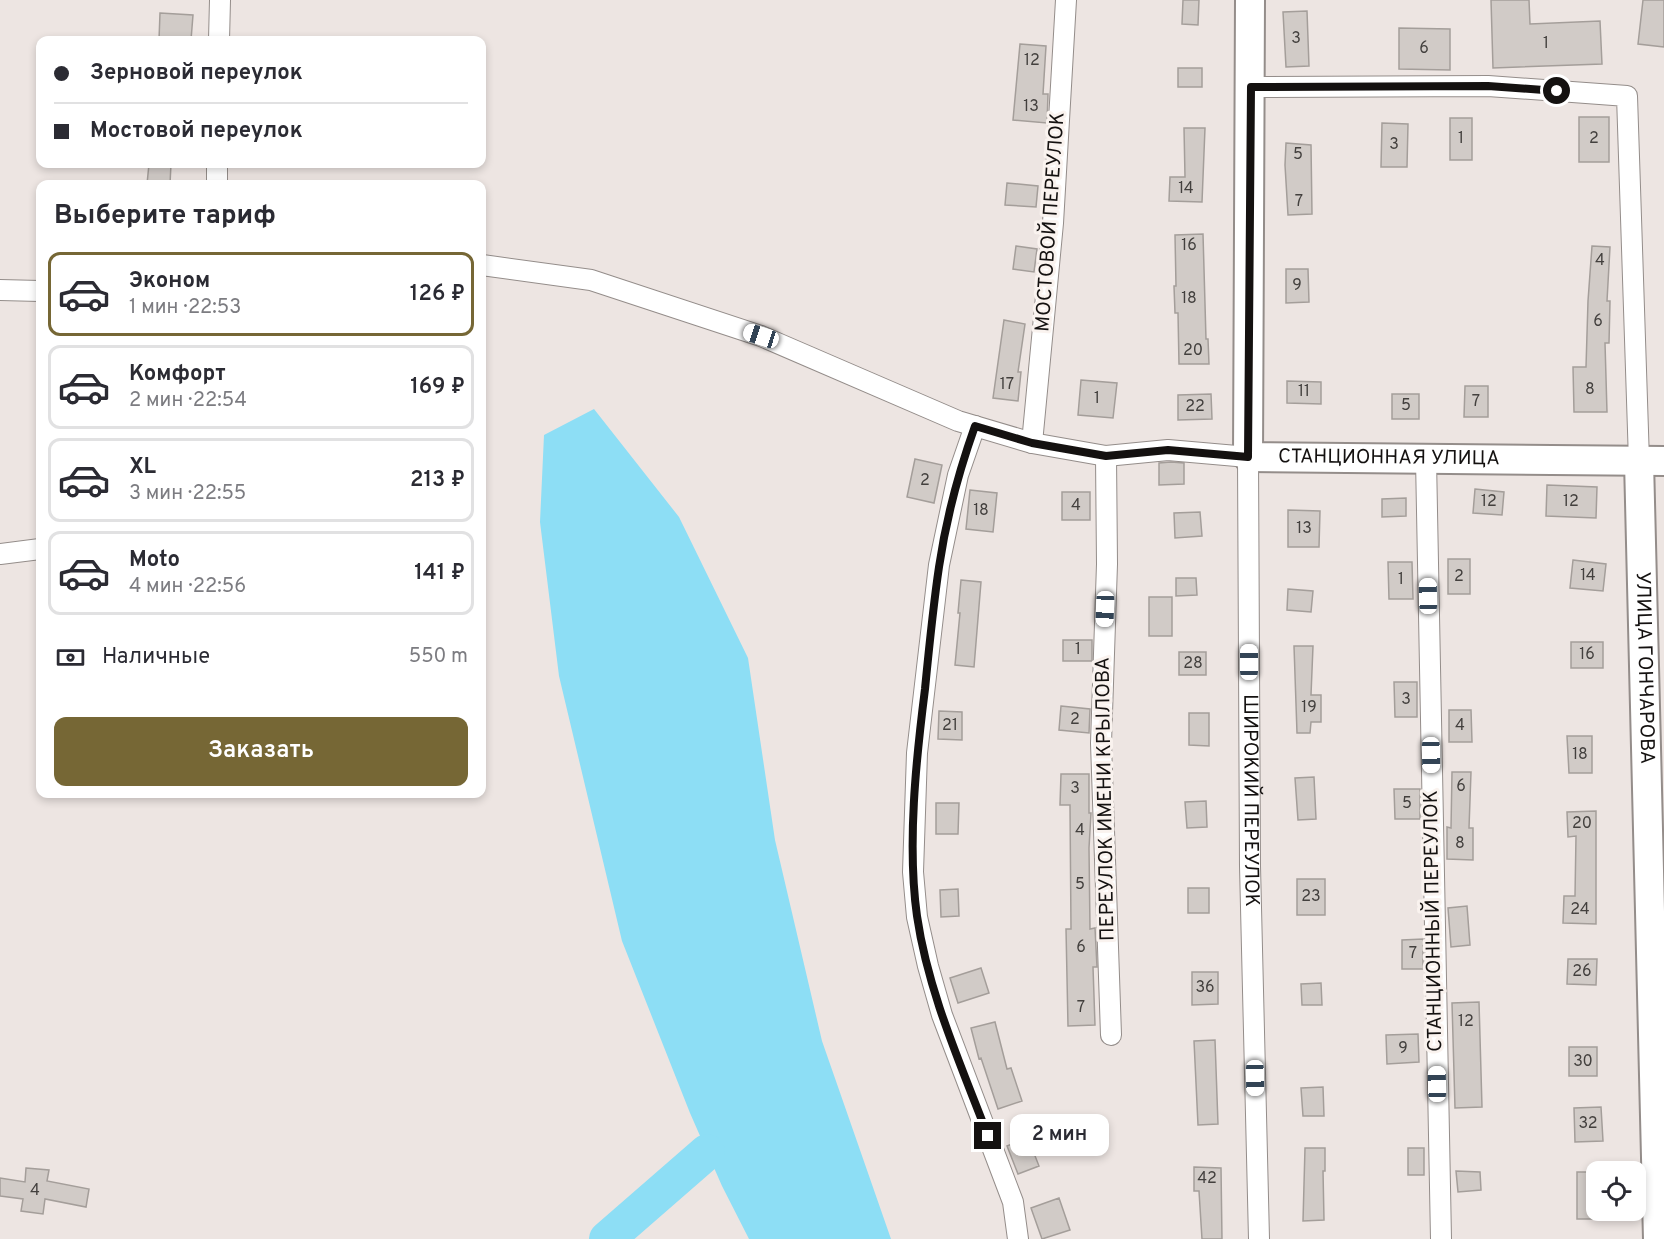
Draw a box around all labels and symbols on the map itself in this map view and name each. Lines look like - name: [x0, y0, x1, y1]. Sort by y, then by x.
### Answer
- house number: 3: [1291, 29, 1301, 49]
- house number: 1: [1543, 34, 1549, 54]
- house number: 6: [1419, 39, 1429, 59]
- house number: 12: [1024, 51, 1040, 71]
- route start: [1543, 77, 1570, 104]
- house number: 13: [1023, 97, 1039, 117]
- street label: МОСТОВОЙ ПЕРЕУЛОК: [1028, 111, 1072, 333]
- house number: 1: [1458, 129, 1464, 149]
- house number: 2: [1589, 129, 1599, 149]
- house number: 3: [1389, 135, 1399, 155]
- house number: 5: [1293, 145, 1303, 165]
- house number: 14: [1178, 179, 1194, 199]
- house number: 7: [1295, 192, 1303, 212]
- house number: 16: [1181, 236, 1197, 256]
- house number: 4: [1595, 251, 1605, 271]
- house number: 9: [1292, 276, 1302, 296]
- house number: 18: [1181, 289, 1197, 309]
- house number: 6: [1593, 312, 1603, 332]
- car: [741, 322, 781, 350]
- house number: 20: [1183, 341, 1203, 361]
- house number: 17: [1000, 375, 1014, 395]
- house number: 8: [1585, 380, 1595, 400]
- house number: 11: [1298, 382, 1310, 402]
- house number: 1: [1094, 389, 1100, 409]
- house number: 7: [1472, 392, 1480, 412]
- house number: 5: [1401, 396, 1411, 416]
- house number: 22: [1185, 397, 1205, 417]
- street label: СТАНЦИОННАЯ УЛИЦА: [1278, 444, 1500, 472]
- house number: 2: [920, 471, 930, 491]
- house number: 12: [1481, 492, 1497, 512]
- house number: 12: [1563, 492, 1579, 512]
- house number: 4: [1071, 496, 1081, 516]
- house number: 18: [973, 501, 989, 521]
- house number: 13: [1296, 519, 1312, 539]
- house number: 14: [1580, 566, 1596, 586]
- house number: 2: [1454, 567, 1464, 587]
- house number: 1: [1398, 570, 1404, 590]
- street label: УЛИЦА ГОНЧАРОВА: [1629, 571, 1659, 765]
- car: [1419, 578, 1437, 614]
- car: [1095, 591, 1115, 627]
- house number: 1: [1075, 640, 1081, 660]
- car: [1240, 644, 1258, 680]
- house number: 16: [1579, 645, 1595, 665]
- house number: 28: [1183, 654, 1203, 674]
- street label: ПЕРЕУЛОК ИМЕНИ КРЫЛОВА: [1091, 657, 1121, 941]
- house number: 3: [1401, 690, 1411, 710]
- street label: ШИРОКИЙ ПЕРЕУЛОК: [1236, 694, 1265, 907]
- house number: 19: [1301, 698, 1317, 718]
- house number: 2: [1070, 710, 1080, 730]
- house number: 21: [942, 716, 958, 736]
- house number: 4: [1455, 716, 1465, 736]
- car: [1422, 737, 1440, 773]
- house number: 18: [1572, 745, 1588, 765]
- house number: 6: [1456, 777, 1466, 797]
- house number: 3: [1070, 779, 1080, 799]
- street label: СТАНЦИОННЫЙ ПЕРЕУЛОК: [1417, 790, 1449, 1052]
- house number: 5: [1402, 794, 1412, 814]
- house number: 20: [1572, 814, 1592, 834]
- house number: 4: [1075, 821, 1085, 841]
- house number: 8: [1455, 834, 1465, 854]
- house number: 5: [1075, 875, 1085, 895]
- house number: 23: [1301, 887, 1321, 907]
- house number: 24: [1570, 900, 1590, 920]
- house number: 6: [1076, 938, 1086, 958]
- house number: 7: [1409, 944, 1417, 964]
- house number: 26: [1572, 962, 1592, 982]
- house number: 36: [1195, 978, 1215, 998]
- house number: 7: [1077, 998, 1085, 1018]
- house number: 12: [1458, 1012, 1474, 1032]
- house number: 9: [1398, 1039, 1408, 1059]
- house number: 30: [1573, 1052, 1593, 1072]
- car: [1246, 1060, 1264, 1096]
- car: [1428, 1066, 1446, 1102]
- house number: 32: [1578, 1114, 1598, 1134]
- callout: 2 мин: [1009, 1115, 1108, 1157]
- route end: [974, 1122, 1001, 1149]
- house number: 42: [1197, 1169, 1217, 1189]
- house number: 4: [30, 1181, 40, 1201]

